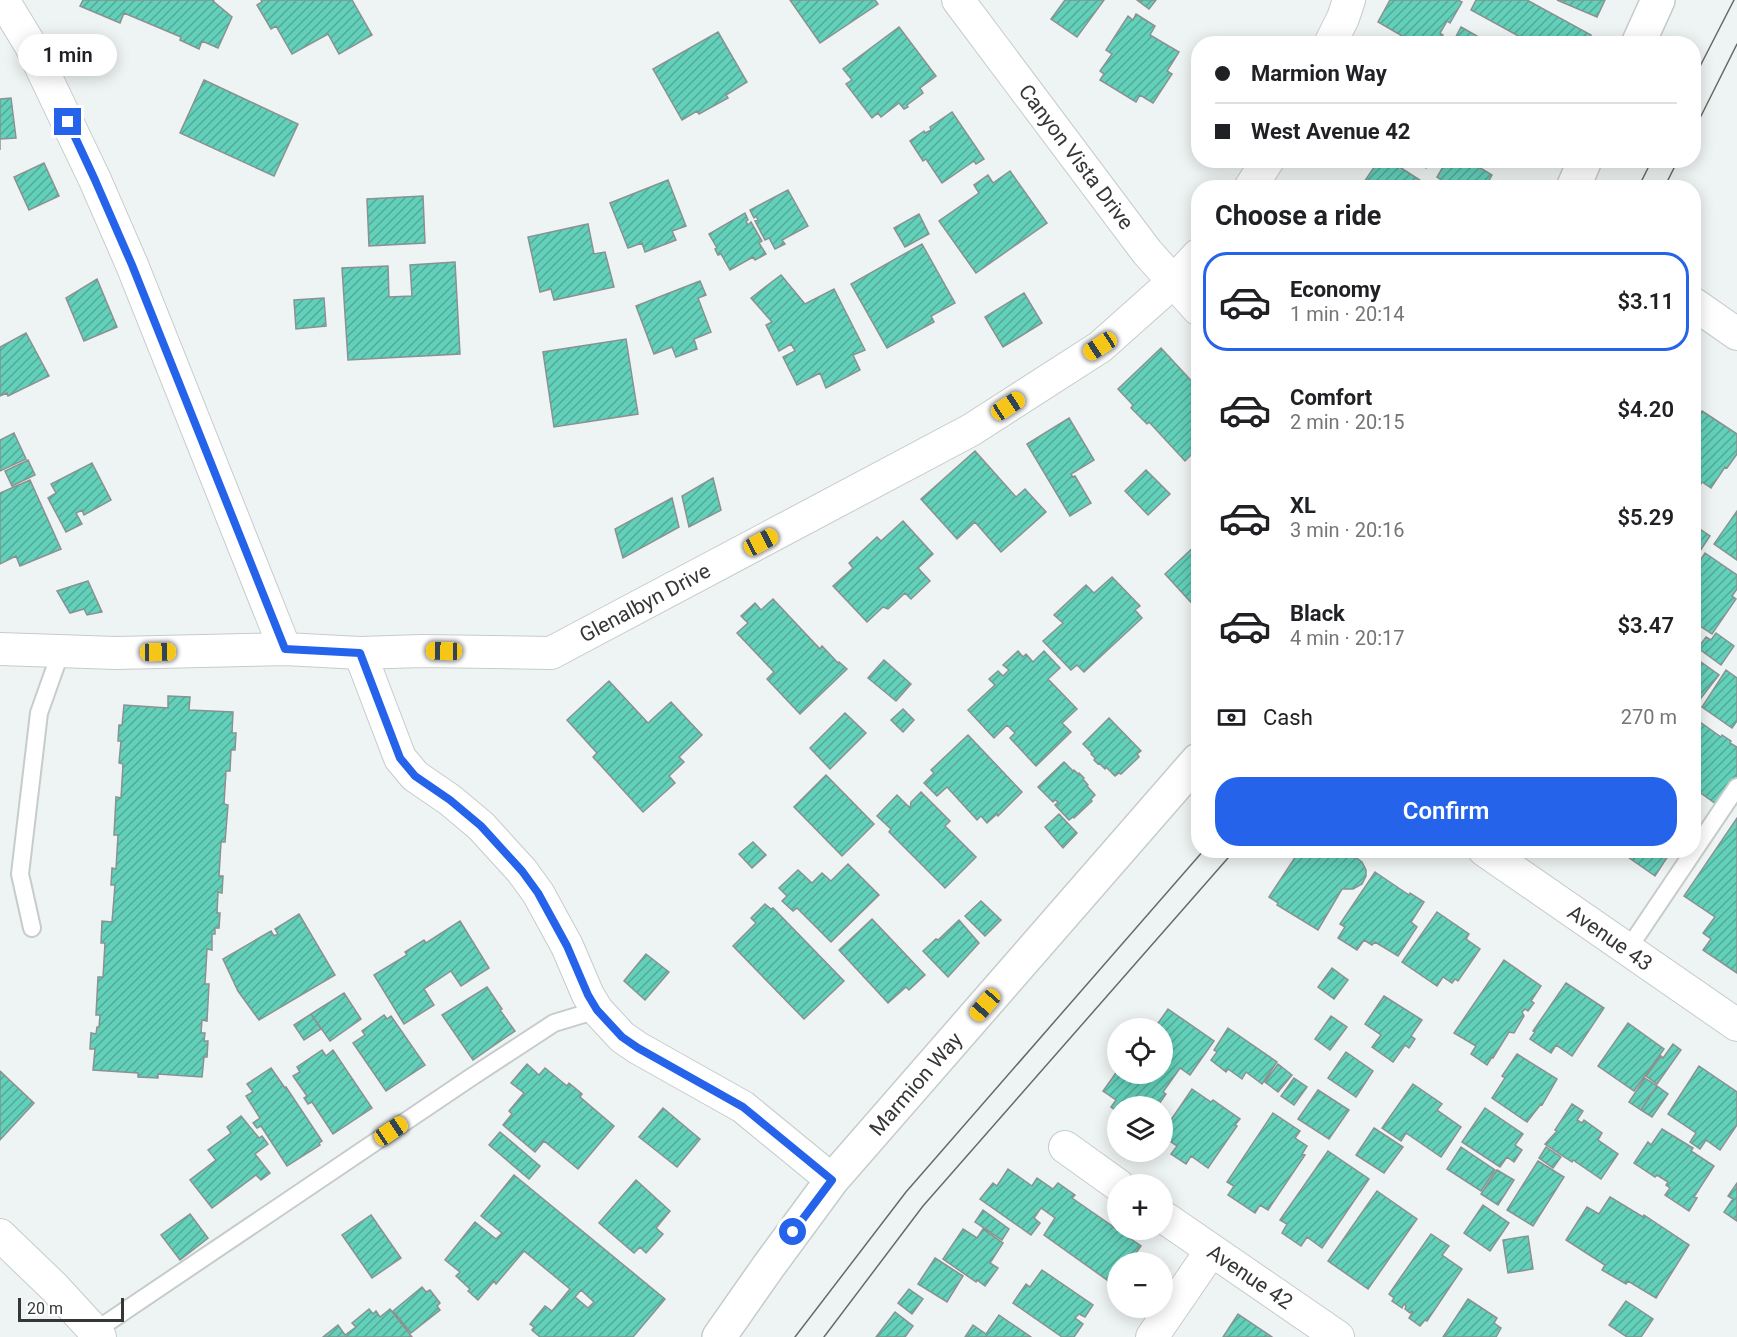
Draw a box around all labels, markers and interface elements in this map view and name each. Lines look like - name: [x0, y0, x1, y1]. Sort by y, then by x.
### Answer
- callout: 1 min: [19, 35, 118, 77]
- text: 1 min: [42, 43, 93, 67]
- text: Marmion Way: [1251, 61, 1387, 86]
- street label: Canyon Vista Drive: [1014, 80, 1138, 234]
- route end: [54, 108, 81, 135]
- text: West Avenue 42: [1251, 119, 1410, 144]
- text: Choose a ride: [1215, 200, 1381, 232]
- icon: car: [1218, 275, 1272, 329]
- text: Economy: [1290, 277, 1381, 302]
- text: $3.11: [1617, 289, 1674, 314]
- text: 1 min · 20:14: [1290, 302, 1405, 326]
- car: [1080, 329, 1120, 363]
- icon: car: [1218, 383, 1272, 437]
- text: Comfort: [1290, 385, 1372, 410]
- car: [988, 389, 1028, 423]
- text: $4.20: [1617, 397, 1674, 422]
- text: 2 min · 20:15: [1290, 410, 1405, 434]
- icon: car: [1218, 491, 1272, 545]
- text: XL: [1290, 493, 1316, 518]
- text: $5.29: [1617, 505, 1674, 530]
- text: 3 min · 20:16: [1290, 518, 1405, 542]
- car: [741, 526, 781, 558]
- street label: Glenalbyn Drive: [576, 559, 714, 647]
- icon: car: [1218, 599, 1272, 653]
- text: Black: [1290, 601, 1345, 626]
- text: $3.47: [1617, 613, 1674, 638]
- text: 4 min · 20:17: [1290, 626, 1405, 650]
- car: [426, 642, 462, 660]
- car: [140, 643, 176, 661]
- icon: cash: [1215, 701, 1248, 734]
- text: Cash: [1263, 705, 1313, 730]
- text: 270 m: [1621, 705, 1677, 729]
- button: Confirm: [1215, 777, 1677, 846]
- street label: Avenue 43: [1563, 900, 1657, 976]
- car: [966, 986, 1004, 1024]
- map controls: [1107, 1018, 1173, 1318]
- button: locate: [1107, 1018, 1173, 1084]
- street label: Marmion Way: [865, 1028, 967, 1140]
- button: layers: [1107, 1096, 1173, 1162]
- car: [371, 1113, 411, 1149]
- button: +: [1107, 1174, 1173, 1240]
- route start: [779, 1218, 806, 1245]
- street label: Avenue 42: [1203, 1240, 1297, 1314]
- button: −: [1107, 1252, 1173, 1318]
- scale bar: [18, 1295, 124, 1322]
- text: 20 m: [27, 1299, 63, 1318]

